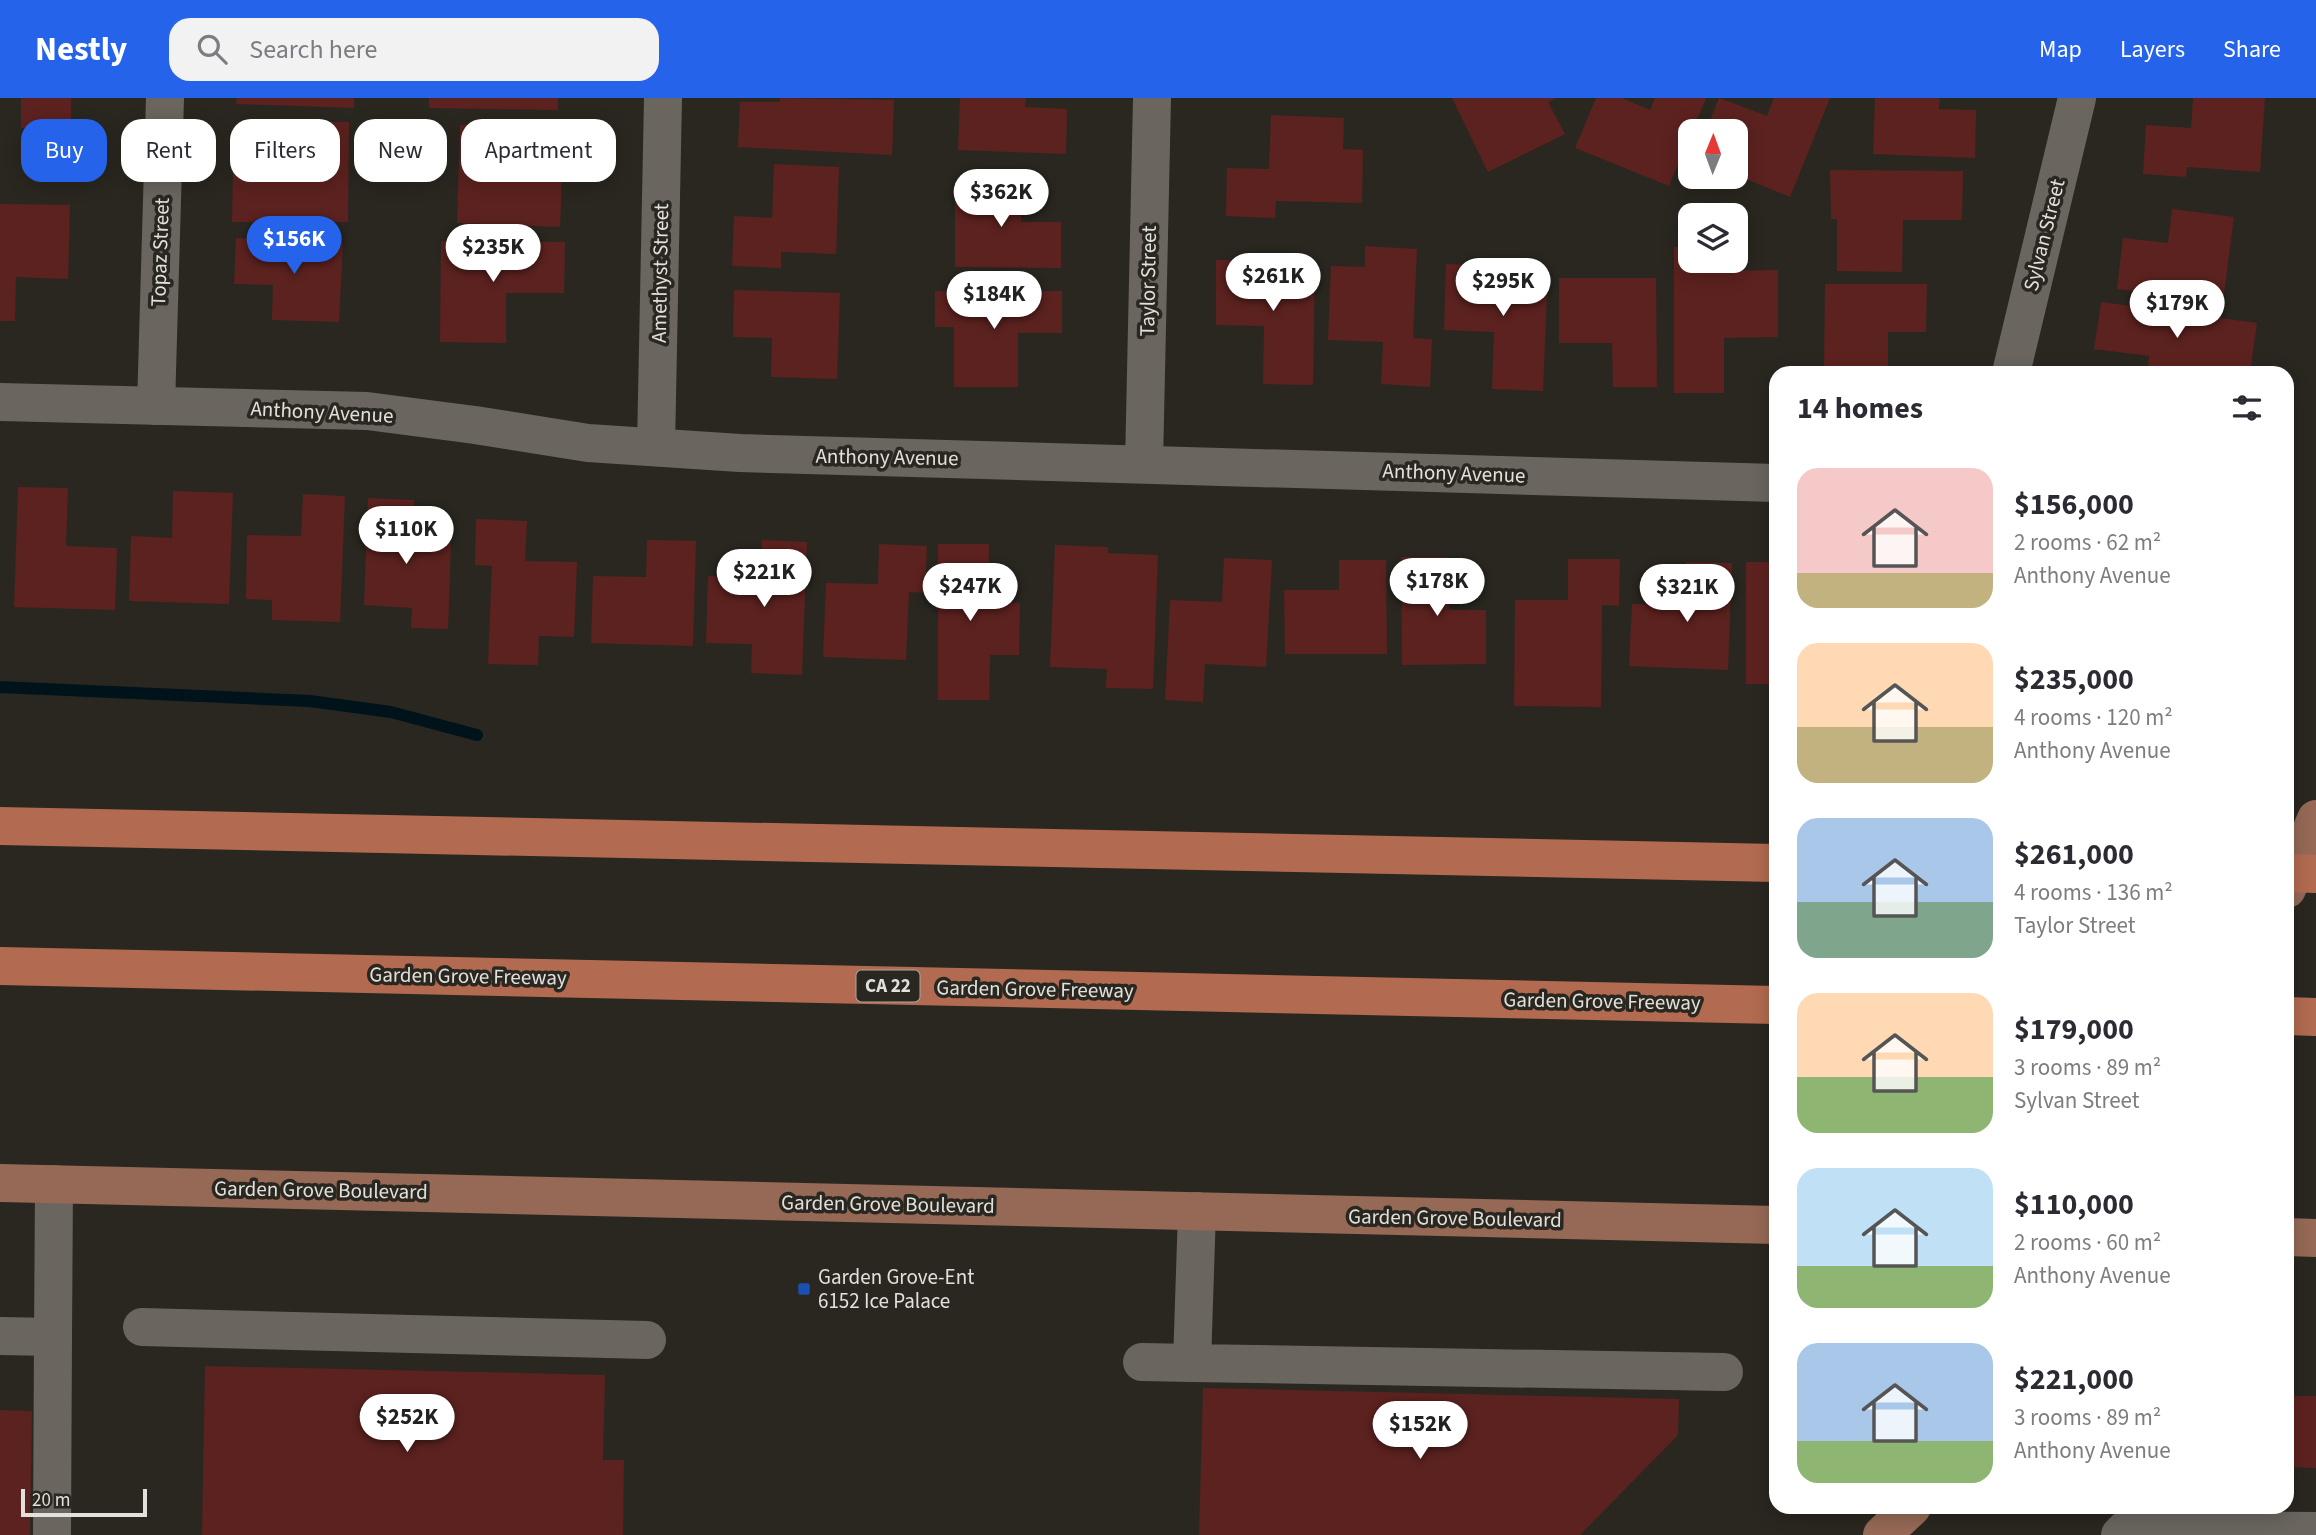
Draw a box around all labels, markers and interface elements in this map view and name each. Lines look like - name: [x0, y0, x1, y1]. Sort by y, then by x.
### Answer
- search box: [169, 18, 659, 81]
- text: Nestly: [35, 26, 127, 73]
- icon: search: [193, 30, 231, 68]
- text: Search here: [249, 31, 377, 68]
- text: Map: [2039, 32, 2082, 67]
- text: Layers: [2120, 32, 2185, 67]
- text: Share: [2223, 32, 2281, 67]
- chip: Buy: [21, 119, 107, 182]
- chip: Rent: [121, 119, 216, 182]
- chip: Filters: [230, 119, 340, 182]
- chip: New: [354, 119, 447, 182]
- chip: Apartment: [461, 119, 616, 182]
- north arrow: [1678, 119, 1748, 189]
- map controls: [1678, 119, 1748, 273]
- pin: $362K: [952, 170, 1050, 229]
- text: $362K: [970, 175, 1032, 208]
- street label: Sylvan Street: [2016, 176, 2072, 294]
- street label: Topaz Street: [143, 197, 177, 307]
- street label: Amethyst Street: [644, 203, 676, 343]
- button: layers: [1678, 203, 1748, 273]
- pin: $156K: [245, 216, 343, 276]
- text: $156K: [263, 222, 325, 255]
- pin: $235K: [444, 225, 542, 284]
- street label: Taylor Street: [1132, 225, 1164, 337]
- text: $235K: [462, 230, 524, 263]
- pin: $261K: [1224, 254, 1322, 313]
- pin: $295K: [1454, 258, 1552, 318]
- text: $261K: [1242, 259, 1304, 292]
- text: $295K: [1472, 264, 1534, 297]
- pin: $184K: [945, 272, 1043, 331]
- text: $184K: [963, 277, 1025, 310]
- pin: $179K: [2128, 280, 2226, 340]
- text: $179K: [2146, 286, 2208, 319]
- text: 14 homes: [1797, 387, 1923, 430]
- icon: filters: [2228, 389, 2266, 427]
- street label: Anthony Avenue: [250, 393, 394, 431]
- street label: Anthony Avenue: [815, 441, 959, 473]
- street label: Anthony Avenue: [1382, 456, 1526, 490]
- text: $156,000: [2014, 483, 2134, 526]
- icon: home: [1853, 496, 1937, 580]
- pin: $110K: [357, 506, 455, 566]
- text: $110K: [375, 512, 437, 545]
- text: 2 rooms · 62 m²: [2014, 526, 2161, 559]
- pin: $221K: [715, 550, 813, 609]
- text: $221K: [733, 555, 795, 588]
- pin: $178K: [1388, 559, 1486, 618]
- text: Anthony Avenue: [2014, 559, 2171, 592]
- pin: $247K: [921, 564, 1019, 623]
- text: $178K: [1406, 564, 1468, 597]
- pin: $321K: [1638, 564, 1736, 624]
- text: $247K: [939, 569, 1001, 602]
- text: $321K: [1656, 570, 1718, 603]
- text: $235,000: [2014, 658, 2134, 701]
- icon: home: [1853, 671, 1937, 755]
- text: 4 rooms · 120 m²: [2014, 701, 2173, 734]
- text: Anthony Avenue: [2014, 734, 2171, 767]
- text: $261,000: [2014, 833, 2134, 876]
- icon: home: [1853, 846, 1937, 930]
- text: 4 rooms · 136 m²: [2014, 876, 2173, 909]
- text: Taylor Street: [2014, 909, 2136, 942]
- street label: Garden Grove Freeway: [369, 959, 567, 993]
- road number: CA 22: [856, 971, 920, 1002]
- street label: Garden Grove Freeway: [936, 972, 1134, 1006]
- street label: Garden Grove Freeway: [1503, 984, 1701, 1018]
- text: $179,000: [2014, 1008, 2134, 1051]
- icon: home: [1853, 1021, 1937, 1105]
- text: 3 rooms · 89 m²: [2014, 1051, 2161, 1084]
- text: Sylvan Street: [2014, 1084, 2140, 1117]
- street label: Garden Grove Boulevard: [214, 1173, 428, 1207]
- text: $110,000: [2014, 1183, 2134, 1226]
- street label: Garden Grove Boulevard: [781, 1187, 995, 1221]
- icon: home: [1853, 1196, 1937, 1280]
- street label: Garden Grove Boulevard: [1348, 1201, 1562, 1235]
- text: 2 rooms · 60 m²: [2014, 1226, 2161, 1259]
- text: Anthony Avenue: [2014, 1259, 2171, 1292]
- place label: Garden Grove-Ent 6152 Ice Palace: [818, 1262, 974, 1316]
- marker: Garden Grove-Ent 6152 Ice Palace: [796, 1281, 812, 1297]
- text: $221,000: [2014, 1358, 2134, 1401]
- icon: home: [1853, 1371, 1937, 1455]
- pin: $252K: [358, 1394, 456, 1454]
- text: $252K: [376, 1400, 438, 1433]
- text: 3 rooms · 89 m²: [2014, 1401, 2161, 1434]
- pin: $152K: [1371, 1402, 1469, 1461]
- text: $152K: [1389, 1407, 1451, 1440]
- text: Anthony Avenue: [2014, 1434, 2171, 1467]
- scale bar: [21, 1486, 147, 1518]
- text: 20 m: [32, 1487, 70, 1514]

